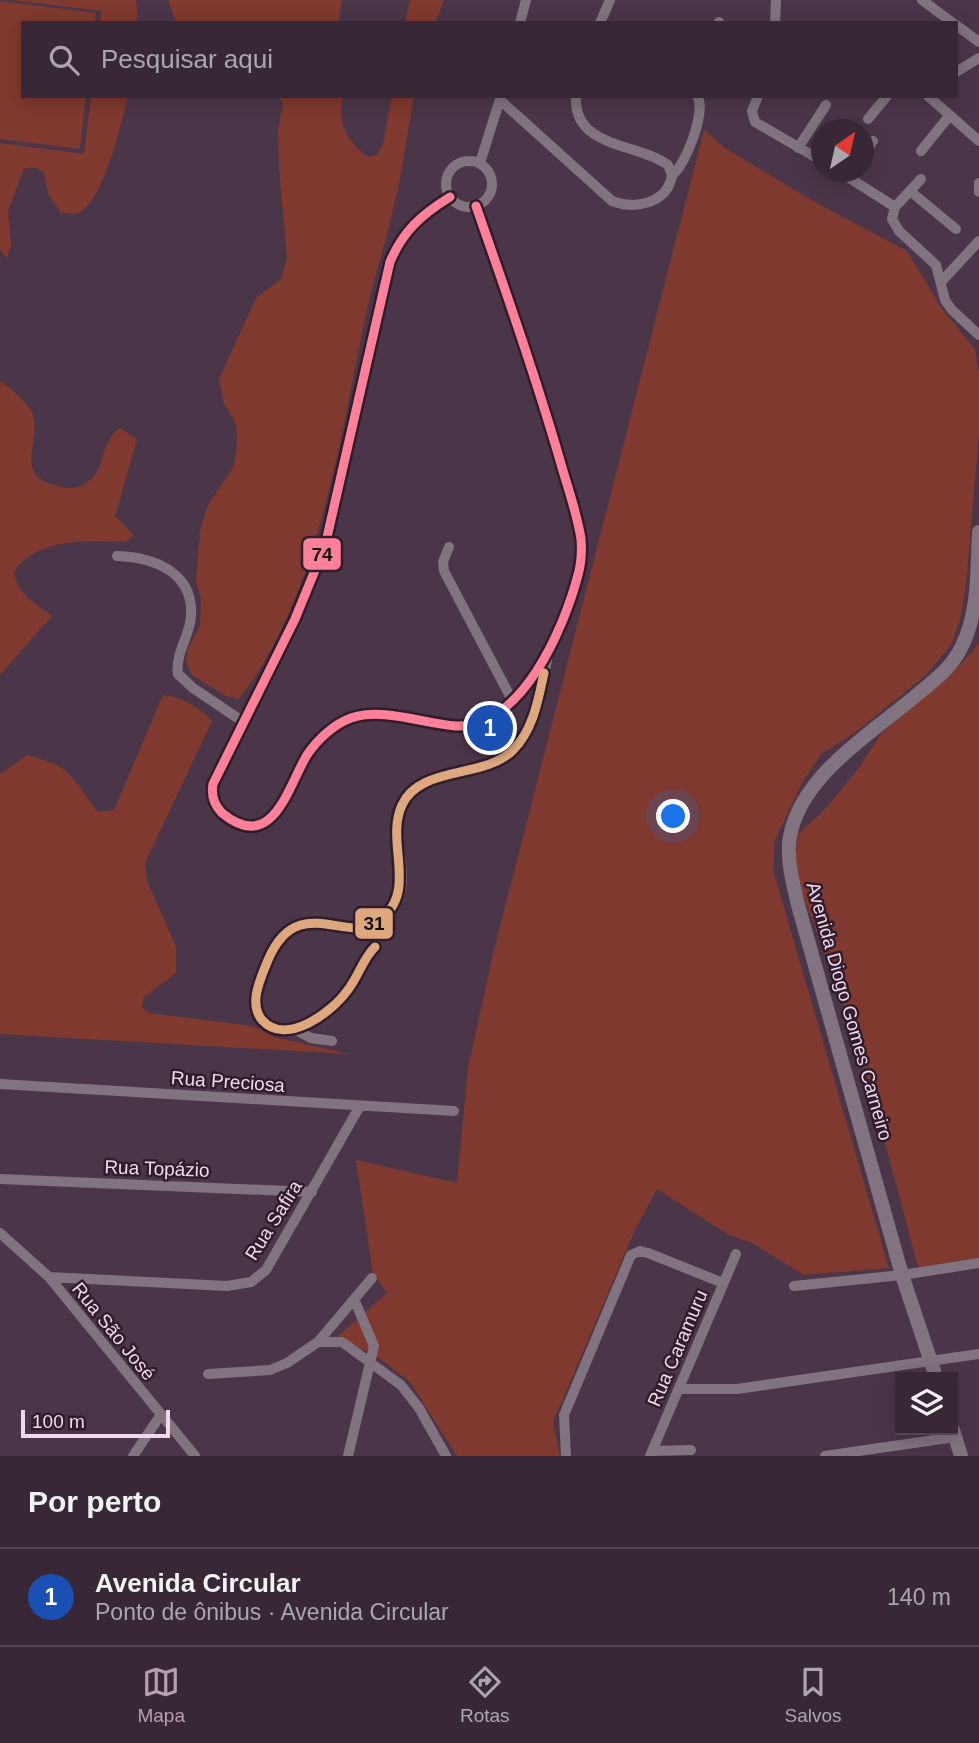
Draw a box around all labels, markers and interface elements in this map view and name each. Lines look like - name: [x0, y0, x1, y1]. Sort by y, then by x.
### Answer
- search box: [21, 21, 958, 98]
- icon: search: [45, 41, 83, 79]
- text: Pesquisar aqui: [101, 44, 273, 74]
- north arrow: [811, 119, 874, 182]
- line badge: 74: [302, 537, 342, 571]
- text: 74: [311, 544, 333, 565]
- pin: 1: [467, 702, 513, 754]
- your location: [656, 799, 690, 833]
- street label: Avenida Diogo Gomes Carneiro: [803, 879, 897, 1143]
- line badge: 31: [354, 907, 394, 940]
- text: 31: [363, 913, 385, 934]
- street label: Rua Preciosa: [170, 1067, 286, 1096]
- street label: Rua Topázio: [104, 1156, 210, 1181]
- street label: Rua Safira: [241, 1176, 306, 1264]
- street label: Rua São José: [68, 1278, 159, 1384]
- street label: Rua Caramuru: [643, 1287, 711, 1410]
- map controls: [895, 1372, 958, 1435]
- button: layers: [895, 1372, 958, 1435]
- scale bar: [21, 1407, 170, 1439]
- text: 100 m: [32, 1411, 85, 1432]
- text: Por perto: [28, 1485, 161, 1518]
- text: Avenida Circular: [95, 1568, 301, 1598]
- text: 1: [45, 1584, 57, 1610]
- text: 140 m: [887, 1584, 951, 1610]
- text: Ponto de ônibus · Avenida Circular: [95, 1599, 449, 1625]
- tab: Mapa: [137, 1663, 185, 1727]
- tab: Rotas: [460, 1663, 510, 1727]
- tab: Salvos: [784, 1663, 842, 1727]

